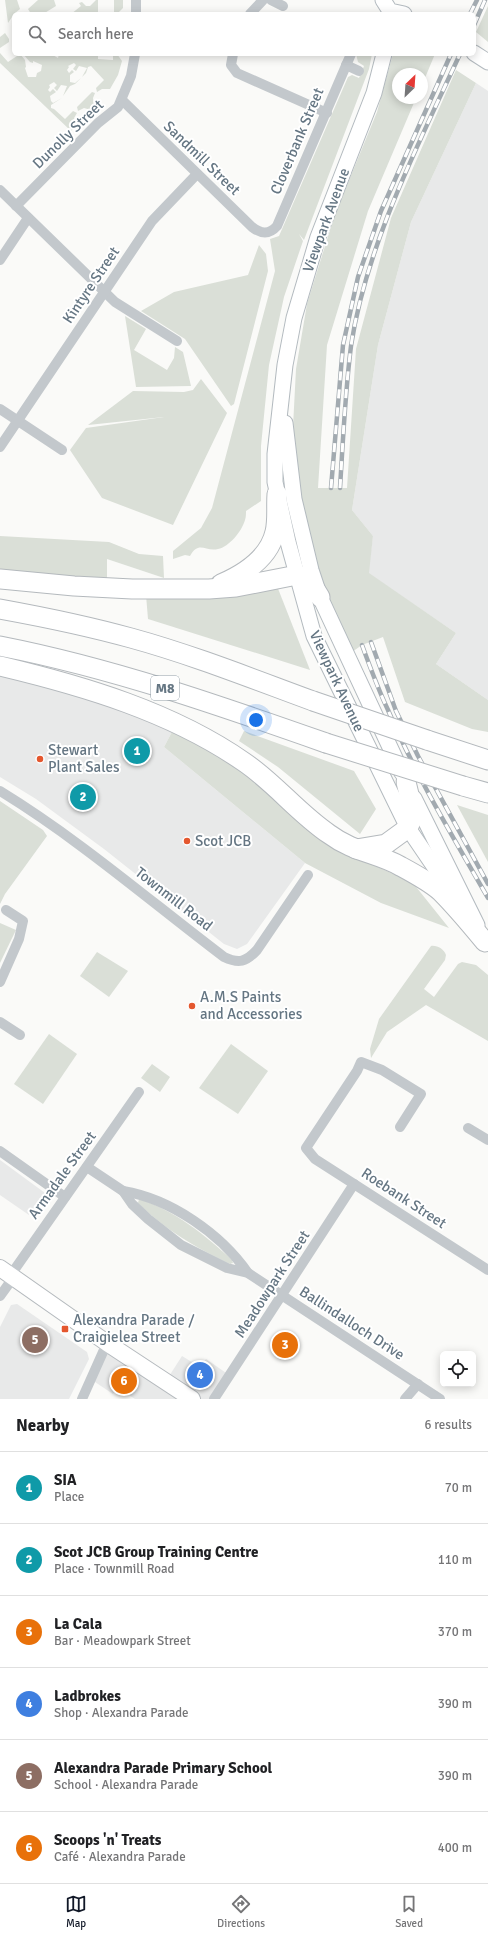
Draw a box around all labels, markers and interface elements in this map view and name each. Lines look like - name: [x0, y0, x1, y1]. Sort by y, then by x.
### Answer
- search box: [12, 12, 476, 56]
- icon: search: [26, 23, 48, 45]
- text: Search here: [58, 25, 134, 43]
- north arrow: [392, 68, 428, 104]
- street label: Cloverbank Street: [266, 85, 328, 197]
- street label: Dunolly Street: [29, 96, 107, 172]
- street label: Sandmill Street: [160, 117, 244, 199]
- street label: Viewpark Avenue: [299, 165, 353, 275]
- street label: Kintyre Street: [59, 243, 123, 327]
- street label: Viewpark Avenue: [306, 627, 368, 735]
- road number: M8: [151, 676, 179, 700]
- your location: [246, 710, 266, 730]
- pin: 1: [124, 736, 150, 766]
- place label: Stewart Plant Sales: [48, 741, 120, 776]
- marker: Stewart Plant Sales: [35, 754, 45, 764]
- pin: 2: [70, 782, 96, 812]
- place label: Scot JCB: [195, 832, 251, 850]
- marker: Scot JCB: [182, 836, 192, 846]
- street label: Townmill Road: [132, 863, 216, 935]
- place label: A.M.S Paints and Accessories: [200, 988, 303, 1023]
- marker: A.M.S Paints and Accessories: [187, 1001, 197, 1011]
- street label: Armadale Street: [24, 1128, 100, 1222]
- street label: Roebank Street: [358, 1164, 450, 1232]
- street label: Meadowpark Street: [231, 1227, 313, 1341]
- street label: Ballindalloch Drive: [296, 1282, 408, 1364]
- place label: Alexandra Parade / Craigielea Street: [73, 1311, 195, 1346]
- marker: Alexandra Parade / Craigielea Street: [60, 1324, 70, 1334]
- pin: 5: [22, 1325, 48, 1355]
- pin: 3: [272, 1330, 298, 1360]
- map controls: [440, 1351, 476, 1387]
- button: locate: [440, 1351, 476, 1387]
- pin: 4: [187, 1360, 213, 1390]
- pin: 6: [111, 1366, 137, 1396]
- text: Nearby: [16, 1415, 69, 1436]
- text: 6 results: [424, 1417, 472, 1433]
- text: SIA: [54, 1471, 77, 1489]
- text: 1: [25, 1480, 33, 1496]
- text: 70 m: [445, 1480, 472, 1496]
- text: Place: [54, 1489, 84, 1505]
- text: Scot JCB Group Training Centre: [54, 1543, 258, 1561]
- text: 2: [25, 1552, 33, 1568]
- text: 110 m: [438, 1552, 472, 1568]
- text: Place · Townmill Road: [54, 1561, 174, 1577]
- text: La Cala: [54, 1615, 102, 1633]
- text: 3: [25, 1624, 33, 1640]
- text: 370 m: [438, 1624, 472, 1640]
- text: Bar · Meadowpark Street: [54, 1633, 191, 1649]
- text: Ladbrokes: [54, 1687, 121, 1705]
- text: 4: [25, 1696, 33, 1712]
- text: 390 m: [438, 1696, 472, 1712]
- text: Shop · Alexandra Parade: [54, 1705, 189, 1721]
- text: Alexandra Parade Primary School: [54, 1759, 272, 1777]
- text: 5: [25, 1768, 33, 1784]
- text: 390 m: [438, 1768, 472, 1784]
- text: School · Alexandra Parade: [54, 1777, 198, 1793]
- text: Scoops 'n' Treats: [54, 1831, 161, 1849]
- text: 6: [25, 1840, 33, 1856]
- text: 400 m: [438, 1840, 472, 1856]
- text: Café · Alexandra Parade: [54, 1849, 186, 1865]
- tab: Map: [65, 1893, 87, 1930]
- tab: Directions: [217, 1893, 265, 1930]
- tab: Saved: [395, 1893, 423, 1930]

